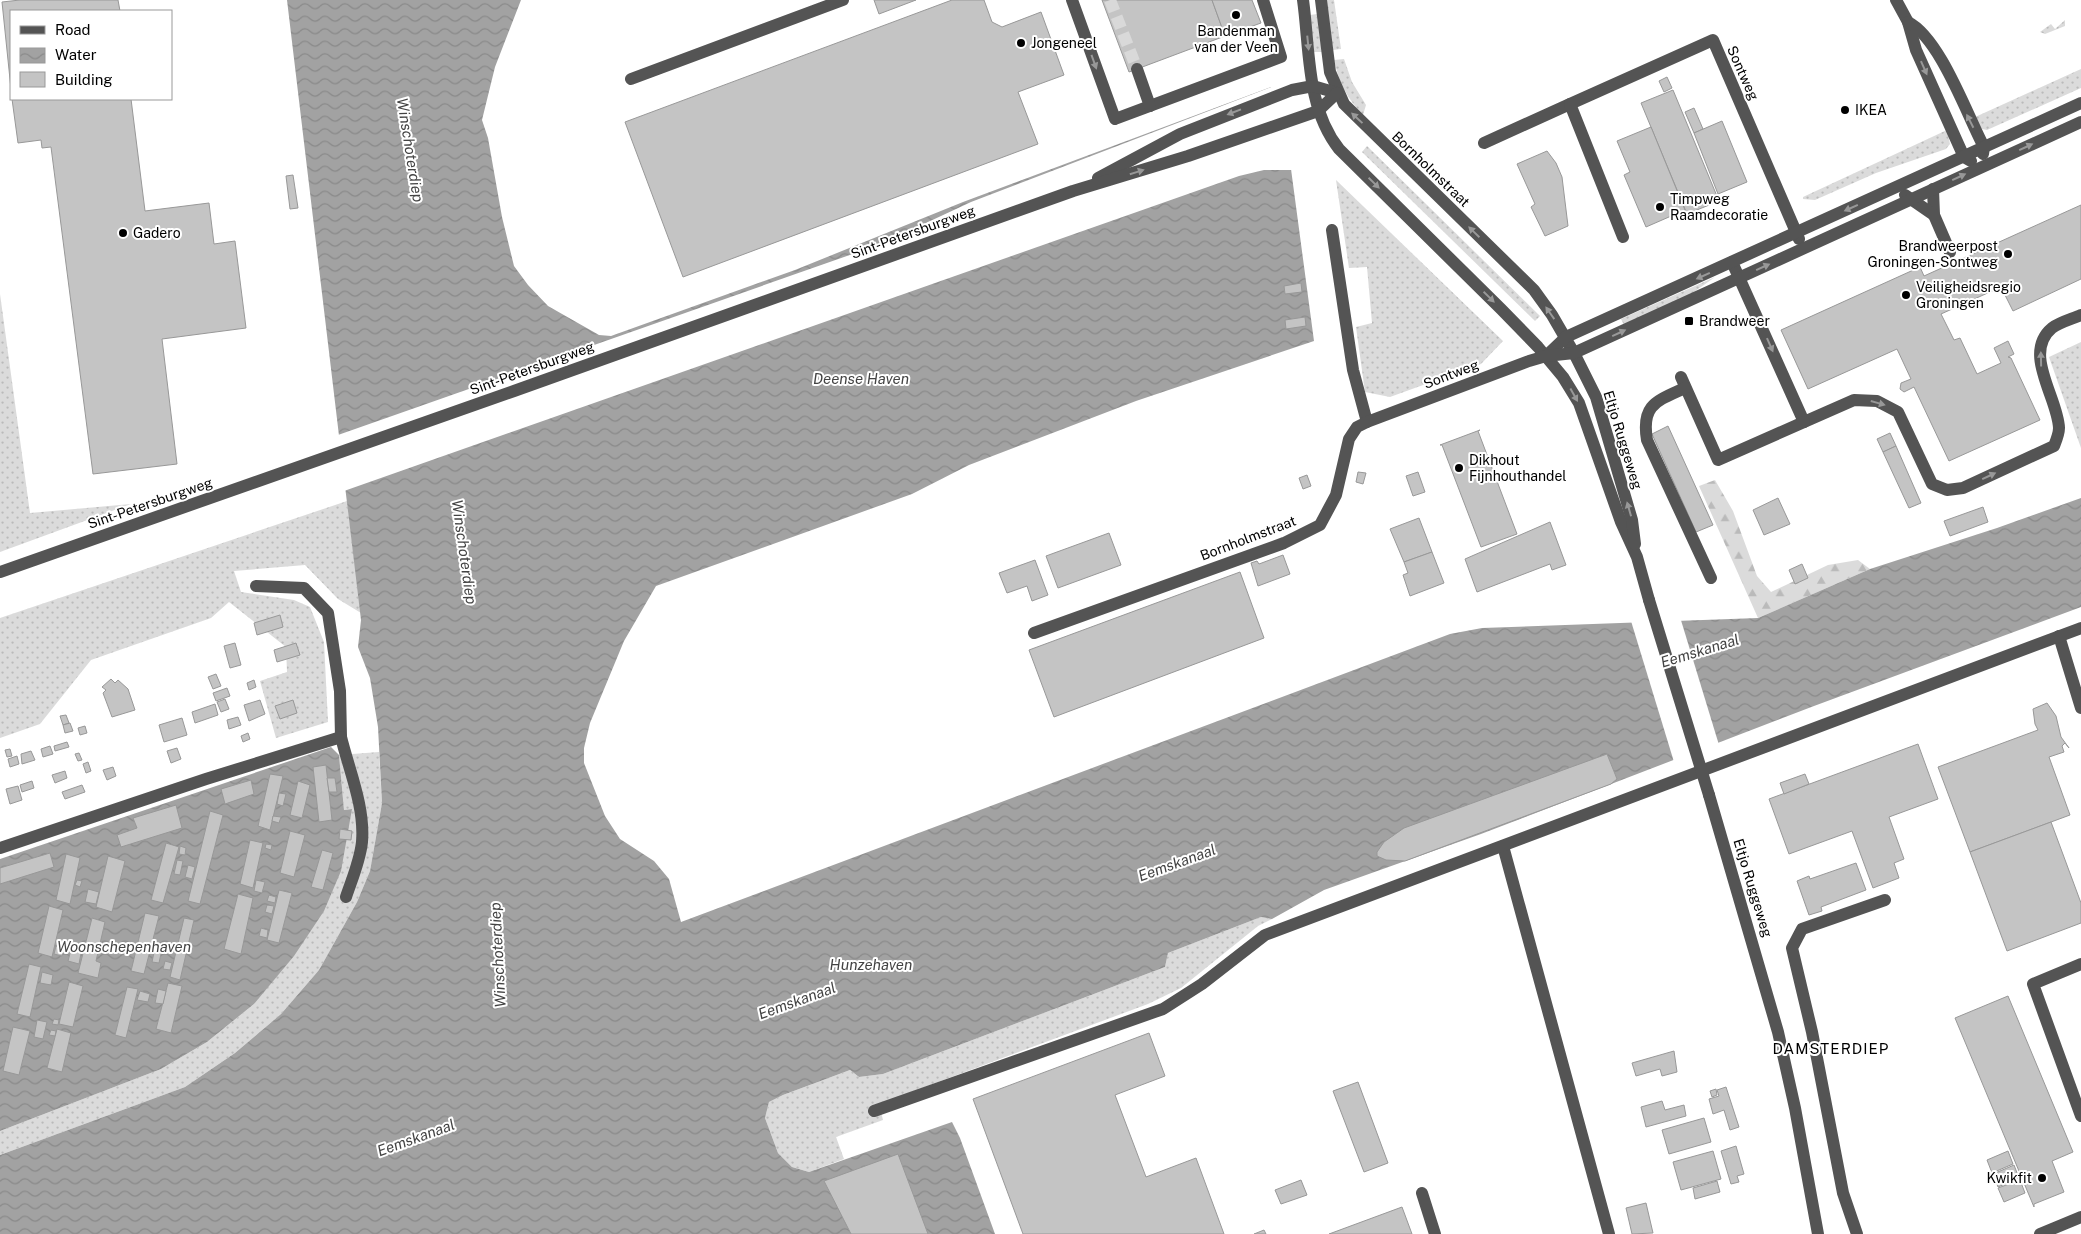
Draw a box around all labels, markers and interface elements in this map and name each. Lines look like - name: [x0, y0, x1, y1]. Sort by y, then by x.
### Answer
- marker: Bandenman van der Veen: [1230, 9, 1242, 21]
- legend: [10, 10, 172, 100]
- text: Road: [55, 21, 91, 38]
- place label: Bandenman van der Veen: [1194, 23, 1278, 55]
- place label: Jongeneel: [1031, 35, 1097, 51]
- one-way arrow: [1304, 35, 1312, 51]
- marker: Jongeneel: [1015, 37, 1027, 49]
- street label: Sontweg: [1724, 43, 1762, 103]
- text: Water: [55, 46, 97, 63]
- one-way arrow: [1091, 55, 1099, 70]
- one-way arrow: [1920, 61, 1928, 75]
- text: Building: [55, 71, 113, 88]
- water label: Winschoterdiep: [394, 97, 427, 204]
- place label: IKEA: [1855, 102, 1887, 118]
- marker: IKEA: [1839, 104, 1851, 116]
- one-way arrow: [1227, 109, 1242, 117]
- one-way arrow: [1352, 112, 1364, 124]
- one-way arrow: [1966, 114, 1975, 129]
- street label: Bornholmstraat: [1389, 128, 1473, 210]
- one-way arrow: [2019, 142, 2033, 150]
- one-way arrow: [1129, 167, 1144, 175]
- one-way arrow: [1952, 173, 1966, 181]
- one-way arrow: [1367, 177, 1379, 189]
- place label: Timpweg Raamdecoratie: [1670, 191, 1768, 223]
- marker: Timpweg Raamdecoratie: [1654, 201, 1666, 213]
- street label: Sint-Petersburgweg: [849, 202, 978, 262]
- one-way arrow: [1844, 204, 1858, 212]
- place label: Gadero: [133, 225, 181, 241]
- one-way arrow: [1468, 226, 1480, 238]
- marker: Gadero: [117, 227, 129, 239]
- place label: Brandweerpost Groningen-Sontweg: [1867, 238, 1998, 270]
- marker: Brandweerpost Groningen-Sontweg: [2002, 248, 2014, 260]
- one-way arrow: [1756, 262, 1770, 270]
- one-way arrow: [1696, 272, 1710, 280]
- place label: Veiligheidsregio Groningen: [1916, 279, 2021, 311]
- marker: Veiligheidsregio Groningen: [1900, 289, 1912, 301]
- one-way arrow: [1483, 291, 1495, 303]
- one-way arrow: [1545, 307, 1555, 320]
- place label: Brandweer: [1699, 313, 1770, 329]
- marker: Brandweer: [1683, 315, 1695, 327]
- one-way arrow: [1612, 329, 1626, 337]
- street label: Sint-Petersburgweg: [468, 338, 597, 398]
- one-way arrow: [1766, 338, 1774, 352]
- one-way arrow: [2037, 351, 2045, 367]
- street label: Sontweg: [1421, 356, 1481, 392]
- water label: Deense Haven: [813, 370, 909, 387]
- one-way arrow: [1570, 388, 1579, 402]
- street label: Eltjo Ruggeweg: [1600, 389, 1646, 492]
- one-way arrow: [1871, 400, 1886, 408]
- place label: Dikhout Fijnhouthandel: [1469, 452, 1567, 484]
- marker: Dikhout Fijnhouthandel: [1453, 462, 1465, 474]
- one-way arrow: [1982, 472, 1996, 480]
- street label: Sint-Petersburgweg: [85, 474, 215, 532]
- water label: Winschoterdiep: [449, 499, 480, 606]
- one-way arrow: [1624, 501, 1632, 516]
- street label: Bornholmstraat: [1198, 512, 1298, 564]
- water label: Eemskanaal: [1658, 631, 1741, 671]
- street label: Eltjo Ruggeweg: [1730, 837, 1776, 940]
- water label: Eemskanaal: [1136, 841, 1218, 884]
- water label: Winschoterdiep: [486, 902, 509, 1008]
- water label: Woonschepenhaven: [57, 938, 191, 955]
- water label: Hunzehaven: [830, 956, 912, 973]
- water label: Eemskanaal: [756, 979, 838, 1022]
- district label: DAMSTERDIEP: [1773, 1040, 1889, 1057]
- water label: Eemskanaal: [375, 1116, 457, 1159]
- place label: Kwikfit: [1986, 1170, 2032, 1186]
- marker: Kwikfit: [2036, 1172, 2048, 1184]

